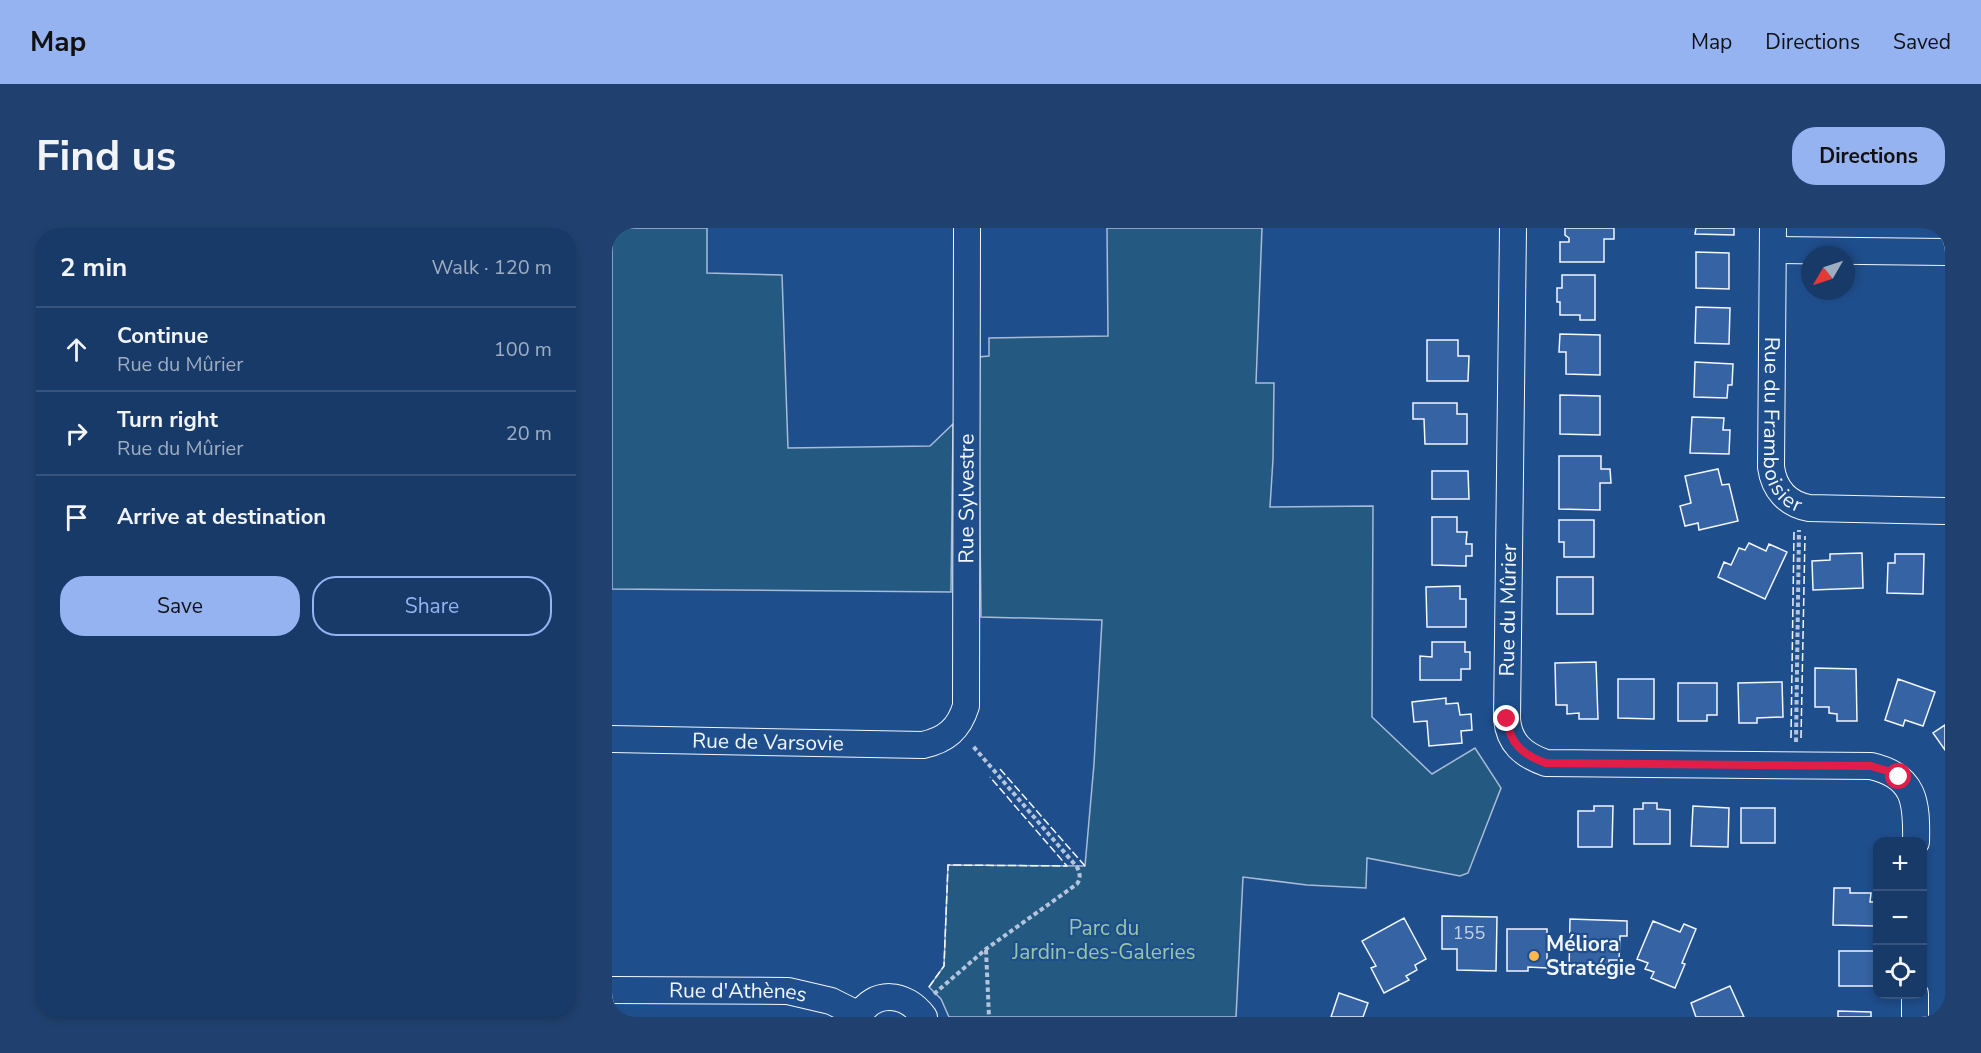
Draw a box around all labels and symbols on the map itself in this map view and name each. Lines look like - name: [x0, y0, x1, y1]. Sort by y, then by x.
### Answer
- north arrow: [1801, 246, 1855, 300]
- street label: Rue du Framboisier: [1757, 337, 1807, 519]
- street label: Rue Sylvestre: [952, 434, 981, 563]
- street label: Rue du Mûrier: [1493, 543, 1523, 677]
- route end: [1493, 705, 1519, 731]
- street label: Rue de Varsovie: [692, 727, 844, 757]
- route start: [1885, 763, 1911, 789]
- park label: Parc du Jardin-des-Galeries: [1011, 914, 1196, 966]
- house number: 155: [1453, 921, 1485, 945]
- place label: Méliora Stratégie: [1546, 930, 1636, 982]
- marker: Méliora Stratégie: [1527, 949, 1541, 963]
- street label: Rue d'Athènes: [669, 976, 810, 1009]

